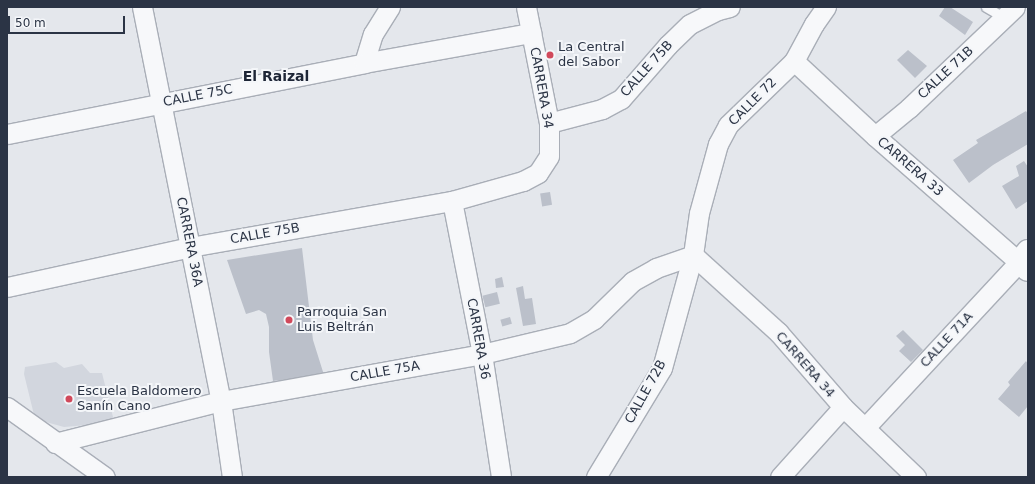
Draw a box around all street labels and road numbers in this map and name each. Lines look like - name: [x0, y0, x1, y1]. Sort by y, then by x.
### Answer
- street label: CALLE 75B: [618, 38, 676, 100]
- street label: CALLE 71B: [915, 43, 977, 103]
- street label: CARRERA 34: [526, 46, 556, 130]
- street label: CALLE 72: [726, 75, 780, 129]
- street label: CALLE 75C: [162, 82, 234, 110]
- street label: CARRERA 33: [874, 134, 946, 200]
- street label: CARRERA 36A: [173, 196, 205, 288]
- street label: CALLE 75B: [229, 220, 301, 248]
- street label: CARRERA 36: [463, 297, 493, 381]
- street label: CALLE 71A: [917, 309, 977, 371]
- street label: CARRERA 34: [772, 329, 838, 401]
- street label: CALLE 72B: [622, 357, 670, 427]
- street label: CALLE 75A: [349, 358, 421, 386]

